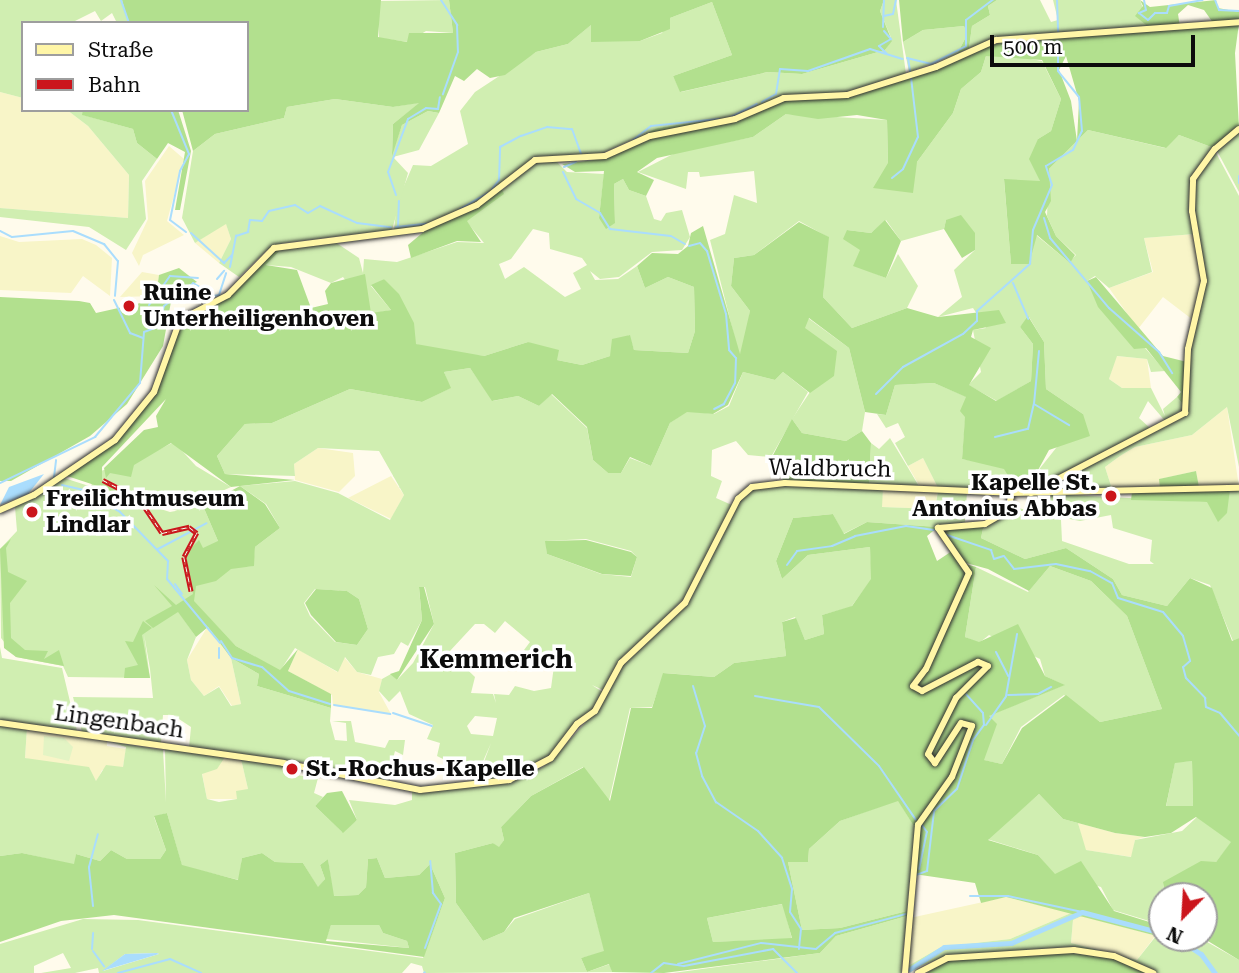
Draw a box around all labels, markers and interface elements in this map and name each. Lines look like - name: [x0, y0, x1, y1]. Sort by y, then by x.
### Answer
- legend: [21, 21, 248, 112]
- scale bar: [994, 21, 1199, 65]
- text: 500 m: [1003, 35, 1063, 59]
- text: Straße: [88, 38, 153, 62]
- text: Bahn: [88, 73, 140, 97]
- place label: Ruine Unterheiligenhoven: [143, 279, 375, 333]
- marker: Ruine Unterheiligenhoven: [121, 298, 137, 314]
- street label: Waldbruch: [768, 454, 892, 484]
- place label: Kapelle St. Antonius Abbas: [912, 469, 1097, 523]
- place label: Freilichtmuseum Lindlar: [46, 485, 245, 539]
- marker: Kapelle St. Antonius Abbas: [1103, 488, 1119, 504]
- marker: Freilichtmuseum Lindlar: [24, 504, 40, 520]
- district label: Kemmerich: [419, 644, 573, 676]
- street label: Lingenbach: [52, 699, 186, 745]
- place label: St.-Rochus-Kapelle: [306, 755, 535, 783]
- marker: St.-Rochus-Kapelle: [284, 761, 300, 777]
- north arrow: [1148, 882, 1218, 952]
- text: N: [1164, 921, 1186, 948]

